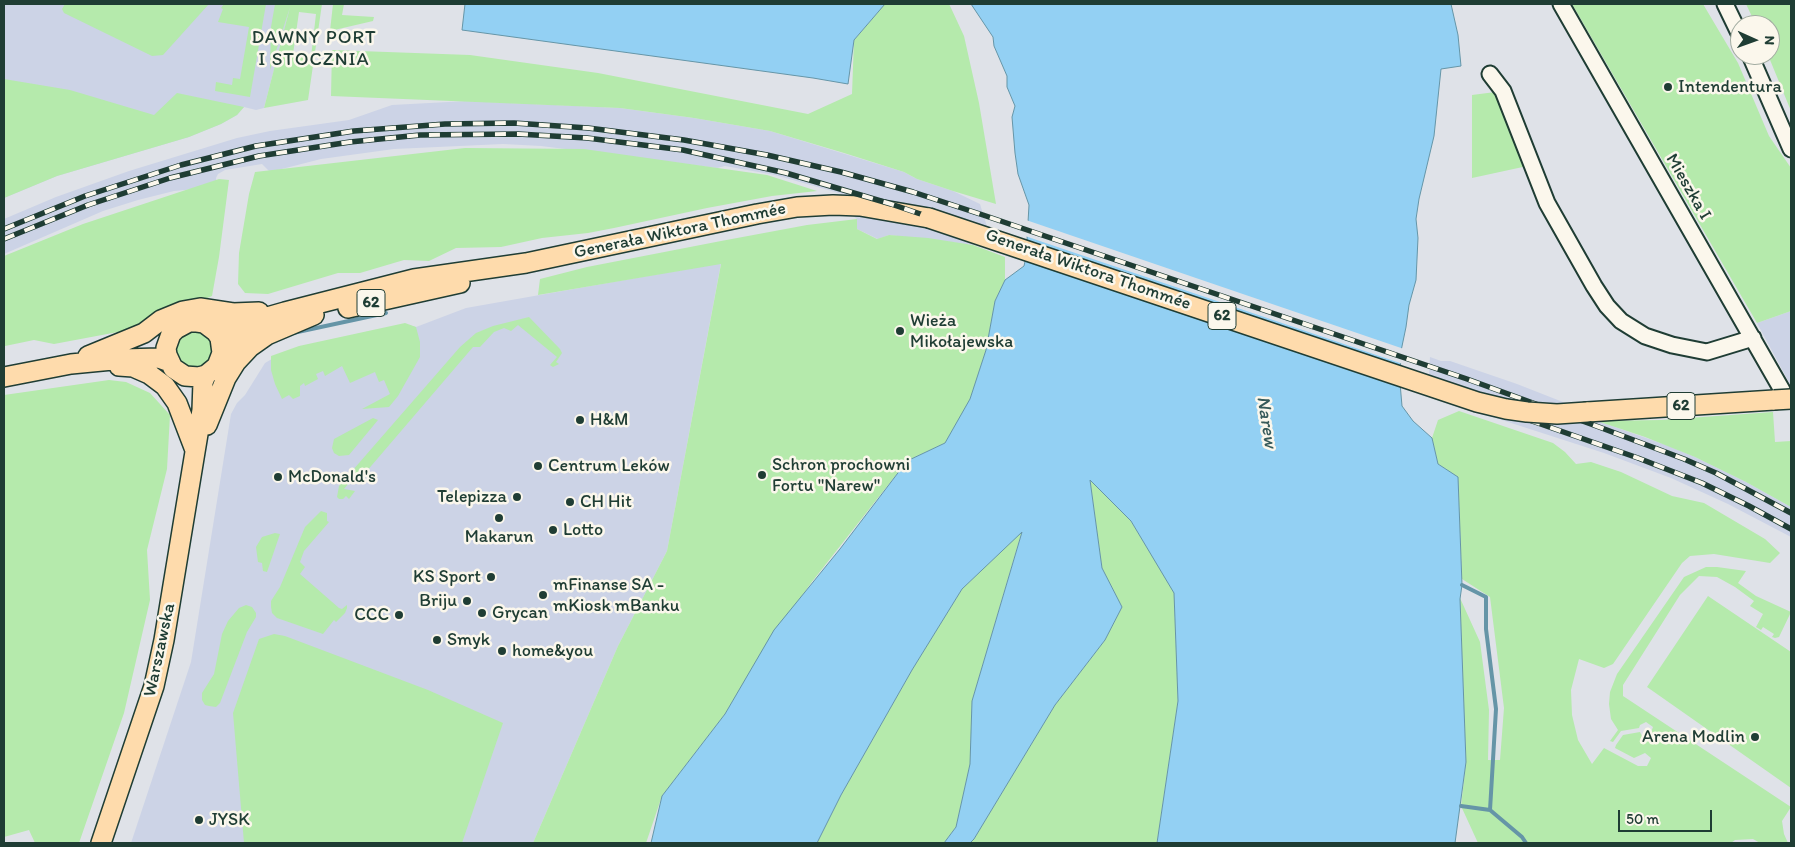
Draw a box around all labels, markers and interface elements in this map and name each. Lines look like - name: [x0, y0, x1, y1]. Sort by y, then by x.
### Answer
- north arrow: [1730, 15, 1780, 65]
- district label: DAWNY PORT I STOCZNIA: [250, 27, 378, 71]
- text: N: [1761, 35, 1778, 46]
- place label: Intendentura: [1678, 76, 1782, 98]
- marker: Intendentura: [1662, 81, 1674, 93]
- street label: Mieszka I: [1660, 150, 1716, 224]
- street label: Generała Wiktora Thommée: [572, 198, 788, 264]
- street label: Generała Wiktora Thommée: [982, 225, 1194, 315]
- road number: 62: [357, 290, 385, 316]
- road number: 62: [1208, 302, 1236, 330]
- place label: Wieża Mikołajewska: [910, 310, 1013, 352]
- marker: Wieża Mikołajewska: [894, 325, 906, 337]
- road number: 62: [1667, 392, 1695, 420]
- water label: Narew: [1251, 394, 1281, 450]
- place label: H&M: [590, 409, 629, 431]
- marker: H&M: [574, 414, 586, 426]
- place label: Schron prochowni Fortu "Narew": [772, 454, 910, 496]
- place label: Centrum Leków: [548, 455, 670, 477]
- marker: Centrum Leków: [532, 460, 544, 472]
- place label: McDonald's: [288, 466, 376, 488]
- marker: Schron prochowni Fortu "Narew": [756, 469, 768, 481]
- marker: McDonald's: [272, 471, 284, 483]
- place label: Telepizza: [437, 486, 507, 508]
- marker: Telepizza: [511, 491, 523, 503]
- place label: CH Hit: [580, 491, 632, 513]
- marker: CH Hit: [564, 496, 576, 508]
- marker: Makarun: [493, 512, 505, 524]
- place label: Lotto: [563, 519, 603, 541]
- marker: Lotto: [547, 524, 559, 536]
- place label: Makarun: [465, 526, 533, 548]
- place label: KS Sport: [413, 566, 481, 588]
- marker: KS Sport: [485, 571, 497, 583]
- place label: mFinanse SA - mKiosk mBanku: [553, 574, 680, 616]
- marker: mFinanse SA - mKiosk mBanku: [537, 589, 549, 601]
- place label: Briju: [419, 590, 457, 612]
- marker: Briju: [461, 595, 473, 607]
- street label: Warszawska: [140, 601, 180, 699]
- place label: Grycan: [492, 602, 548, 624]
- place label: CCC: [354, 604, 389, 626]
- marker: Grycan: [476, 607, 488, 619]
- marker: CCC: [393, 609, 405, 621]
- place label: Smyk: [447, 629, 490, 651]
- marker: Smyk: [431, 634, 443, 646]
- place label: home&you: [512, 640, 593, 662]
- marker: home&you: [496, 645, 508, 657]
- place label: Arena Modlin: [1642, 726, 1745, 748]
- marker: Arena Modlin: [1749, 731, 1761, 743]
- scale bar: [1620, 800, 1714, 832]
- place label: JYSK: [209, 809, 250, 831]
- text: 50 m: [1626, 810, 1659, 828]
- marker: JYSK: [193, 814, 205, 826]

